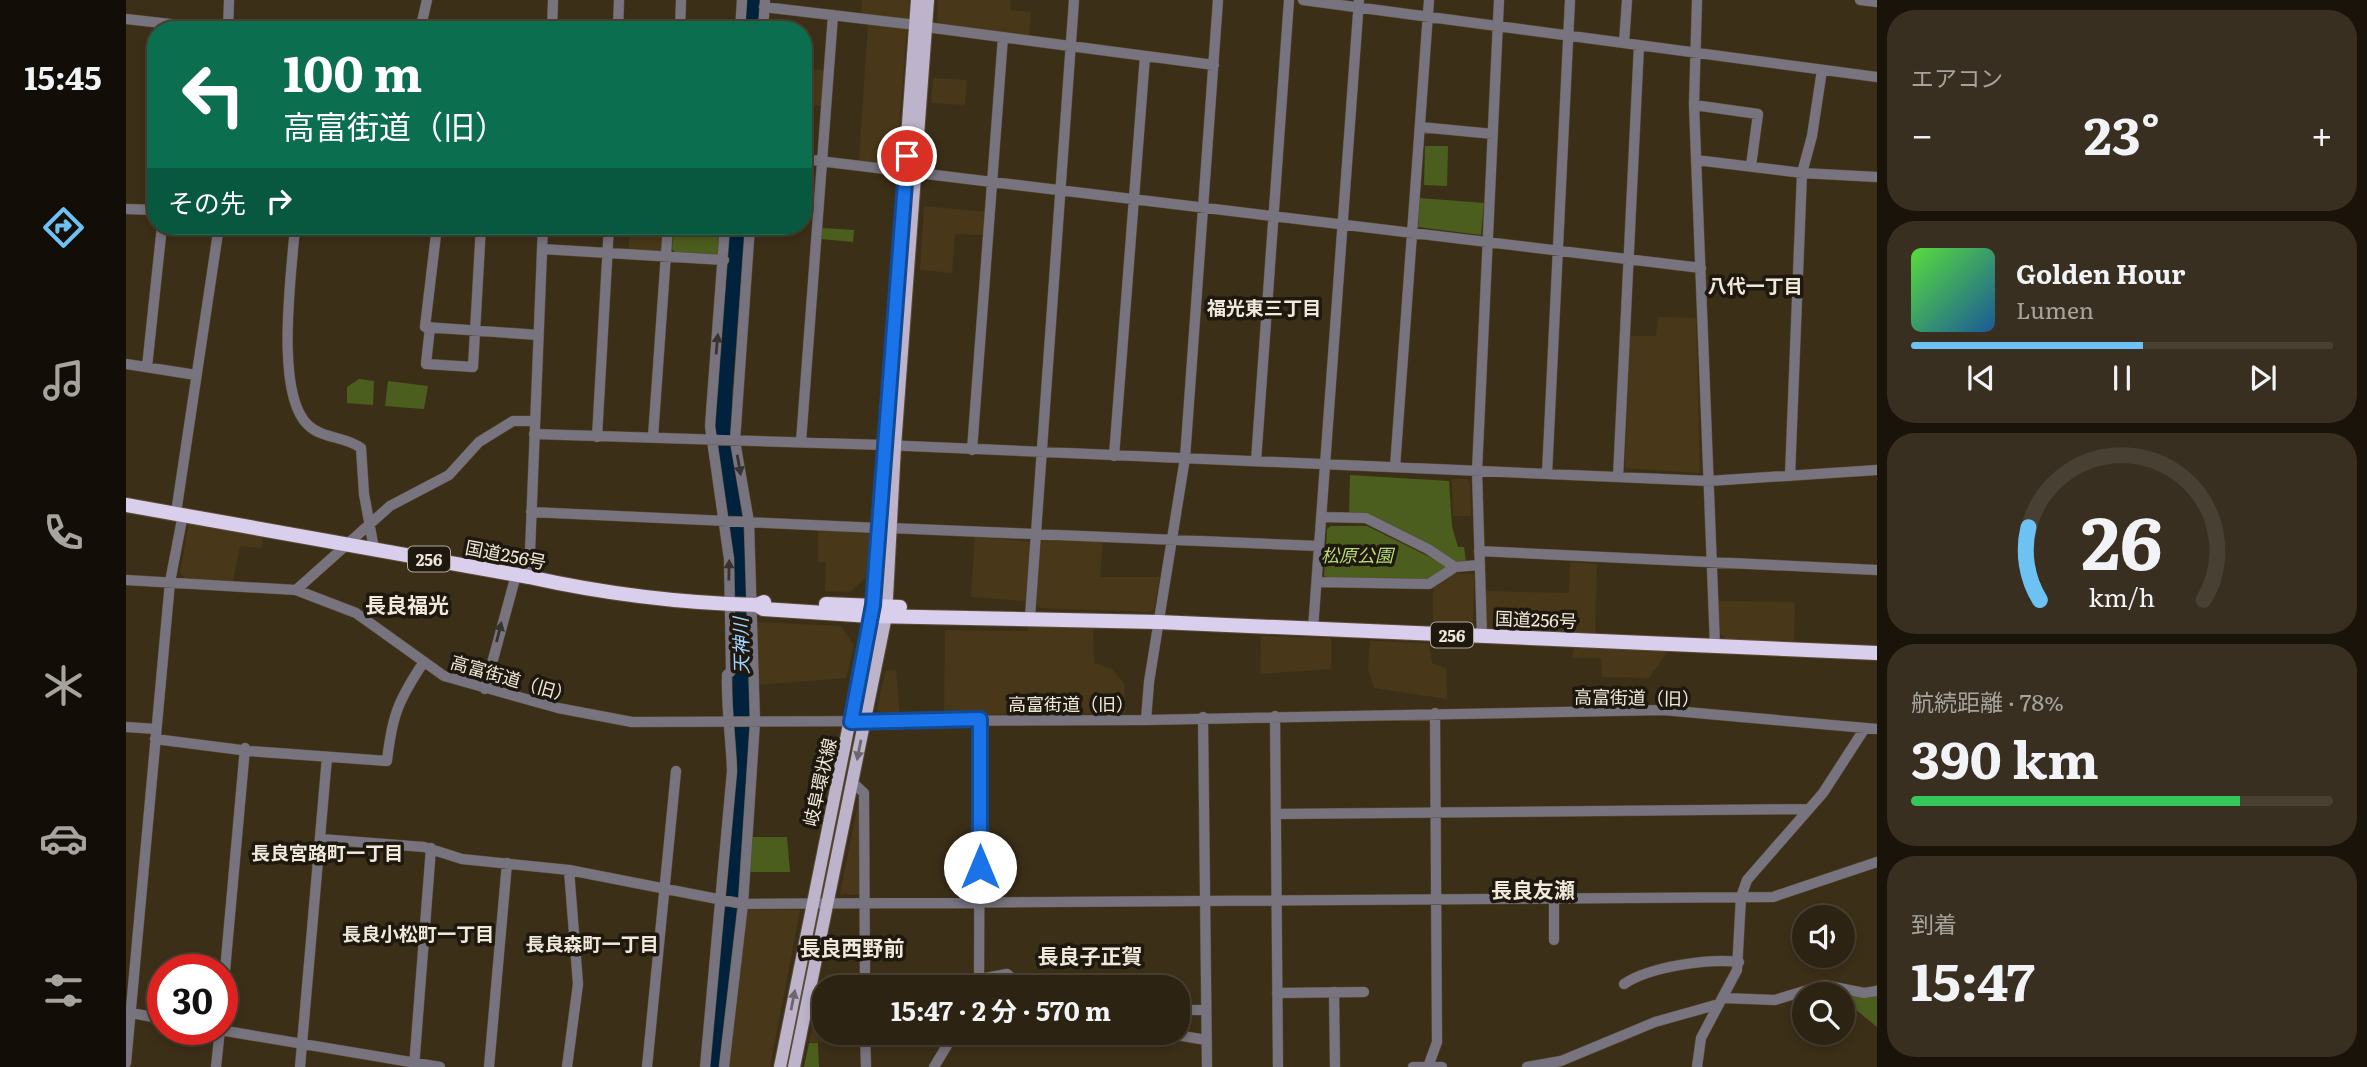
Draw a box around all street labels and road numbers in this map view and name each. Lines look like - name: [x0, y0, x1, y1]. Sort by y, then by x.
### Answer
- street label: 国道256号: [463, 533, 549, 575]
- road number: 256: [408, 546, 450, 572]
- street label: 国道256号: [1495, 604, 1577, 634]
- road number: 256: [1431, 622, 1473, 648]
- street label: 高富街道（旧）: [448, 648, 576, 708]
- street label: 高富街道（旧）: [1574, 682, 1700, 712]
- street label: 高富街道（旧）: [1008, 690, 1134, 717]
- street label: 岐阜環状線: [796, 735, 842, 829]

